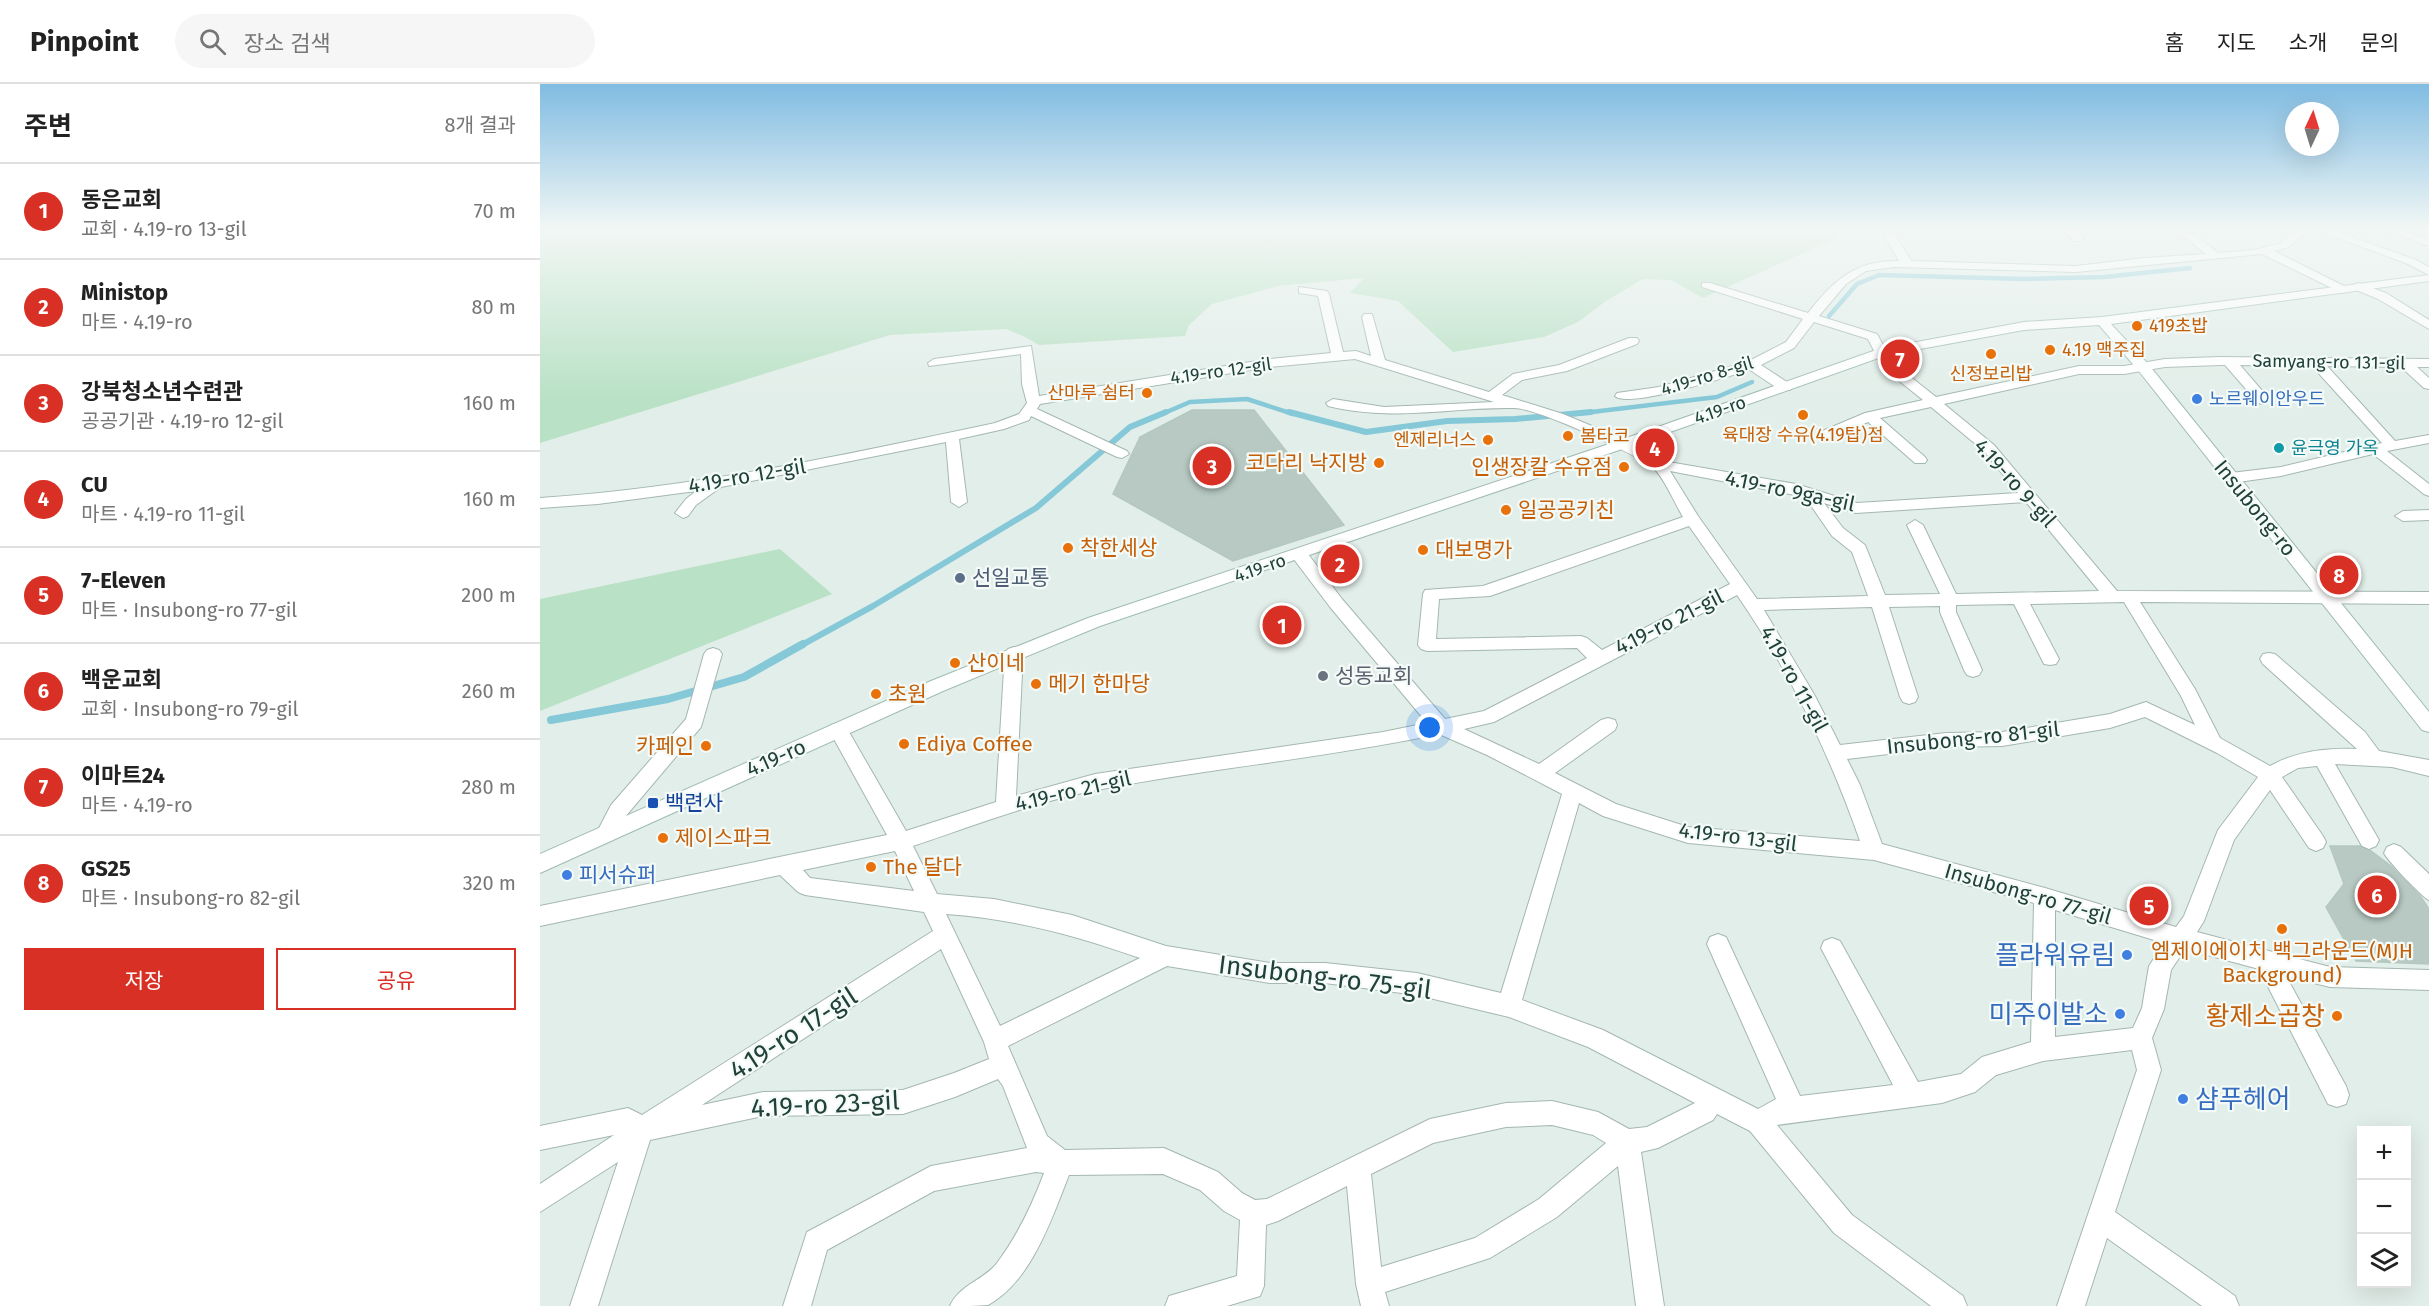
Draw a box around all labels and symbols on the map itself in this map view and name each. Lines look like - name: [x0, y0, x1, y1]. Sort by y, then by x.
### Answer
- north arrow: [2285, 102, 2339, 156]
- place label: 419초밥: [2149, 315, 2208, 337]
- marker: 419초밥: [2130, 319, 2144, 333]
- pin: 7: [1880, 336, 1920, 382]
- place label: 4.19 맥주집: [2062, 339, 2146, 361]
- marker: 4.19 맥주집: [2043, 343, 2057, 357]
- marker: 신정보리밥: [1984, 347, 1998, 361]
- street label: Samyang-ro 131-gil: [2252, 350, 2406, 374]
- street label: 4.19-ro 8-gil: [1658, 352, 1756, 400]
- street label: 4.19-ro 12-gil: [1169, 353, 1273, 389]
- place label: 신정보리밥: [1950, 363, 2032, 385]
- place label: 산마루 쉼터: [1047, 382, 1135, 404]
- marker: 산마루 쉼터: [1140, 386, 1154, 400]
- place label: 노르웨이안우드: [2209, 388, 2325, 410]
- street label: 4.19-ro: [1691, 391, 1749, 429]
- marker: 노르웨이안우드: [2190, 392, 2204, 406]
- marker: 육대장 수유(4.19탑)점: [1796, 408, 1810, 422]
- place label: 육대장 수유(4.19탑)점: [1722, 424, 1884, 446]
- place label: 봄타코: [1580, 425, 1630, 447]
- pin: 4: [1636, 426, 1674, 470]
- place label: 엔제리너스: [1393, 429, 1476, 451]
- marker: 봄타코: [1561, 429, 1575, 443]
- marker: 엔제리너스: [1481, 433, 1495, 447]
- street label: 4.19-ro 9-gil: [1968, 433, 2062, 533]
- place label: 윤극영 가옥: [2291, 437, 2379, 459]
- marker: 윤극영 가옥: [2272, 441, 2286, 455]
- pin: 3: [1192, 444, 1232, 488]
- place label: 코다리 낙지방: [1246, 450, 1367, 476]
- street label: 4.19-ro 12-gil: [686, 453, 808, 499]
- place label: 인생장칼 수유점: [1471, 454, 1612, 480]
- street label: Insubong-ro: [2208, 455, 2302, 561]
- marker: 코다리 낙지방: [1372, 456, 1386, 470]
- marker: 인생장칼 수유점: [1617, 460, 1631, 474]
- street label: 4.19-ro 9ga-gil: [1723, 465, 1857, 517]
- place label: 일공공키친: [1518, 497, 1615, 523]
- marker: 일공공키친: [1499, 503, 1513, 517]
- place label: 착한세상: [1080, 535, 1157, 561]
- place label: 대보명가: [1435, 537, 1512, 563]
- marker: 착한세상: [1061, 541, 1075, 555]
- pin: 2: [1320, 542, 1360, 586]
- marker: 대보명가: [1416, 543, 1430, 557]
- street label: 4.19-ro: [1231, 549, 1289, 587]
- pin: 8: [2320, 552, 2358, 598]
- place label: 선일교통: [972, 565, 1049, 591]
- marker: 선일교통: [953, 571, 967, 585]
- street label: 4.19-ro 21-gil: [1610, 584, 1728, 660]
- pin: 1: [1262, 602, 1302, 648]
- street label: 4.19-ro 11-gil: [1754, 621, 1834, 737]
- place label: 산이네: [967, 650, 1025, 676]
- marker: 산이네: [948, 656, 962, 670]
- place label: 성동교회: [1335, 663, 1412, 689]
- marker: 성동교회: [1316, 669, 1330, 683]
- place label: 메기 한마당: [1048, 671, 1150, 697]
- marker: 메기 한마당: [1029, 677, 1043, 691]
- place label: 초원: [888, 681, 927, 707]
- marker: 초원: [869, 687, 883, 701]
- your location: [1415, 713, 1444, 742]
- street label: Insubong-ro 81-gil: [1885, 716, 2061, 760]
- place label: Ediya Coffee: [916, 731, 1033, 757]
- place label: 카페인: [636, 733, 694, 759]
- street label: 4.19-ro: [742, 733, 810, 783]
- marker: Ediya Coffee: [897, 737, 911, 751]
- marker: 카페인: [699, 739, 713, 753]
- street label: 4.19-ro 21-gil: [1012, 765, 1134, 817]
- place label: 백련사: [665, 790, 723, 816]
- marker: 백련사: [646, 796, 660, 810]
- street label: 4.19-ro 13-gil: [1677, 817, 1799, 857]
- place label: 제이스파크: [675, 825, 772, 851]
- marker: 제이스파크: [656, 831, 670, 845]
- place label: The 달다: [883, 854, 962, 880]
- street label: Insubong-ro 77-gil: [1942, 858, 2114, 930]
- marker: The 달다: [864, 860, 878, 874]
- place label: 피서슈퍼: [579, 862, 656, 888]
- marker: 피서슈퍼: [560, 868, 574, 882]
- pin: 6: [2358, 872, 2396, 918]
- pin: 5: [2130, 884, 2168, 928]
- marker: 엠제이에이치 백그라운드(MJH Background): [2275, 922, 2289, 936]
- place label: 엠제이에이치 백그라운드(MJH Background): [2151, 938, 2413, 988]
- place label: 플라워유림: [1995, 940, 2115, 971]
- marker: 플라워유림: [2120, 948, 2134, 962]
- street label: Insubong-ro 75-gil: [1217, 949, 1434, 1006]
- street label: 4.19-ro 17-gil: [724, 980, 863, 1086]
- place label: 미주이발소: [1988, 999, 2108, 1030]
- place label: 황제소곱창: [2205, 1001, 2325, 1032]
- marker: 미주이발소: [2113, 1007, 2127, 1021]
- marker: 황제소곱창: [2330, 1009, 2344, 1023]
- place label: 샴푸헤어: [2195, 1084, 2291, 1115]
- street label: 4.19-ro 23-gil: [750, 1085, 901, 1124]
- marker: 샴푸헤어: [2176, 1092, 2190, 1106]

